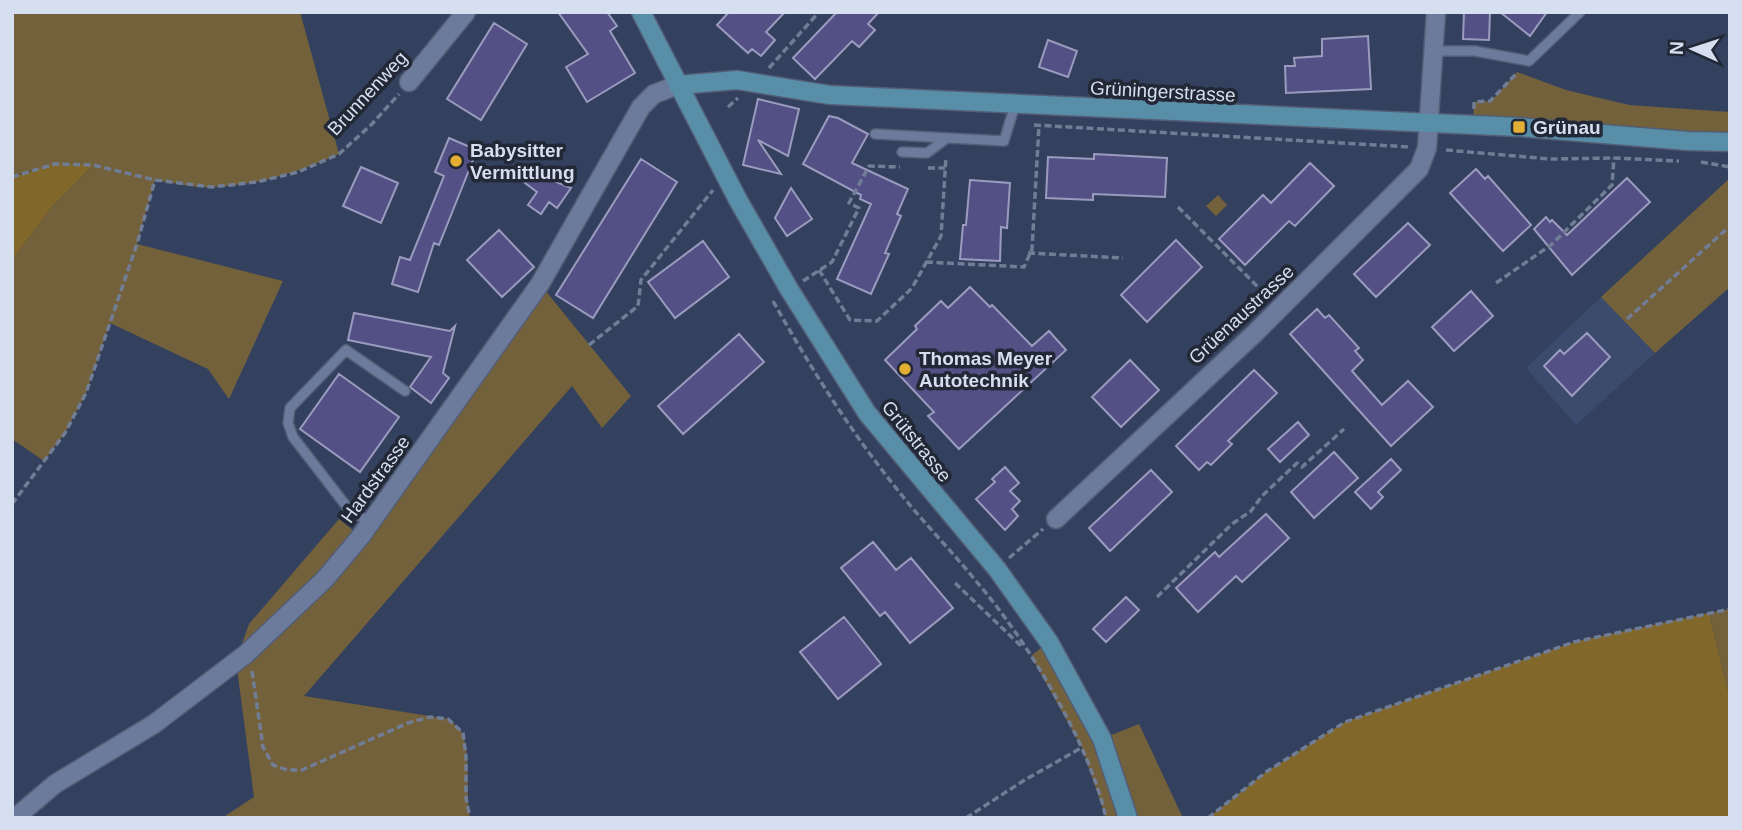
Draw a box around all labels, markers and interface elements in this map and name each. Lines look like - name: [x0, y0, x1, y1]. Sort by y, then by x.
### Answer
- north arrow: [1658, 14, 1728, 84]
- text: N: [1666, 41, 1687, 56]
- street label: Brunnenweg: [323, 47, 411, 140]
- street label: Grüningerstrasse: [1090, 77, 1236, 106]
- place label: Grünau: [1533, 117, 1601, 138]
- marker: Grünau: [1511, 119, 1527, 135]
- place label: Babysitter Vermittlung: [470, 140, 575, 183]
- marker: Babysitter Vermittlung: [448, 153, 464, 169]
- street label: Grüenaustrasse: [1185, 261, 1298, 368]
- place label: Thomas Meyer Autotechnik: [919, 348, 1053, 391]
- marker: Thomas Meyer Autotechnik: [897, 361, 913, 377]
- street label: Grütstrasse: [878, 397, 956, 486]
- street label: Hardstrasse: [337, 432, 414, 527]

